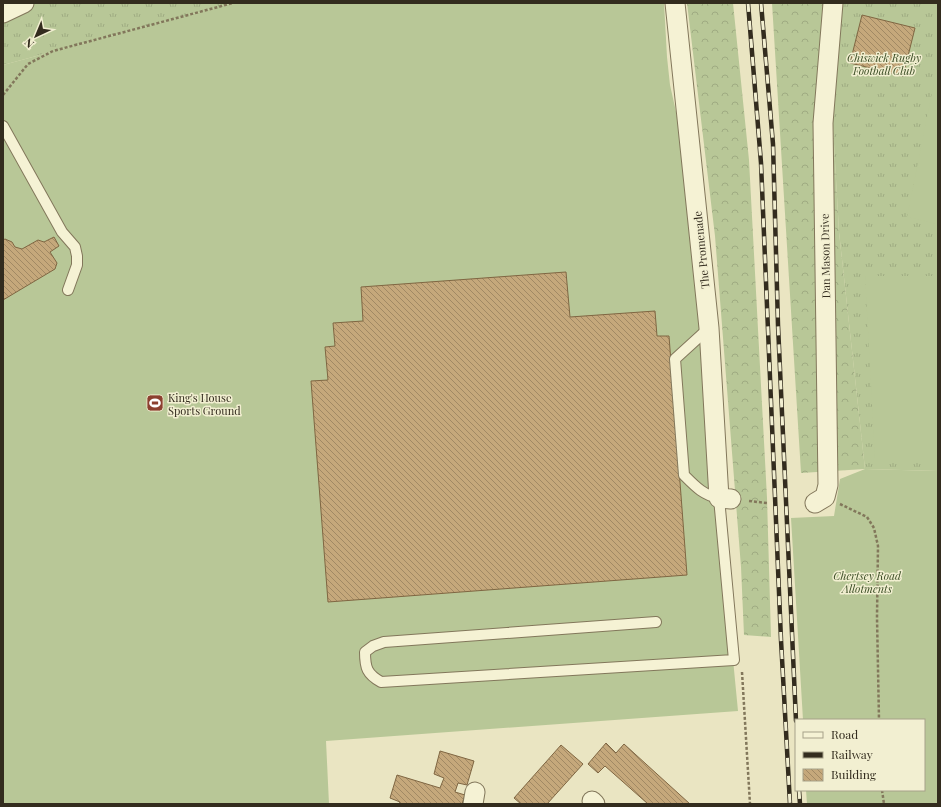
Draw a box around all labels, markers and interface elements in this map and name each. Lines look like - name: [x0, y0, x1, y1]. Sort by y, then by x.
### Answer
- north arrow: [16, 16, 56, 56]
- text: N: [21, 35, 37, 52]
- park label: Chiswick Rugby Football Club: [847, 50, 922, 78]
- street label: The Promenade: [689, 210, 713, 290]
- street label: Dan Mason Drive: [817, 213, 833, 299]
- place label: King's House Sports Ground: [168, 390, 241, 418]
- sports icon: King's House Sports Ground: [145, 393, 165, 413]
- park label: Chertsey Road Allotments: [833, 568, 902, 596]
- legend: [795, 719, 925, 791]
- text: Road: [831, 726, 858, 742]
- text: Railway: [831, 746, 873, 762]
- text: Building: [831, 766, 877, 782]

